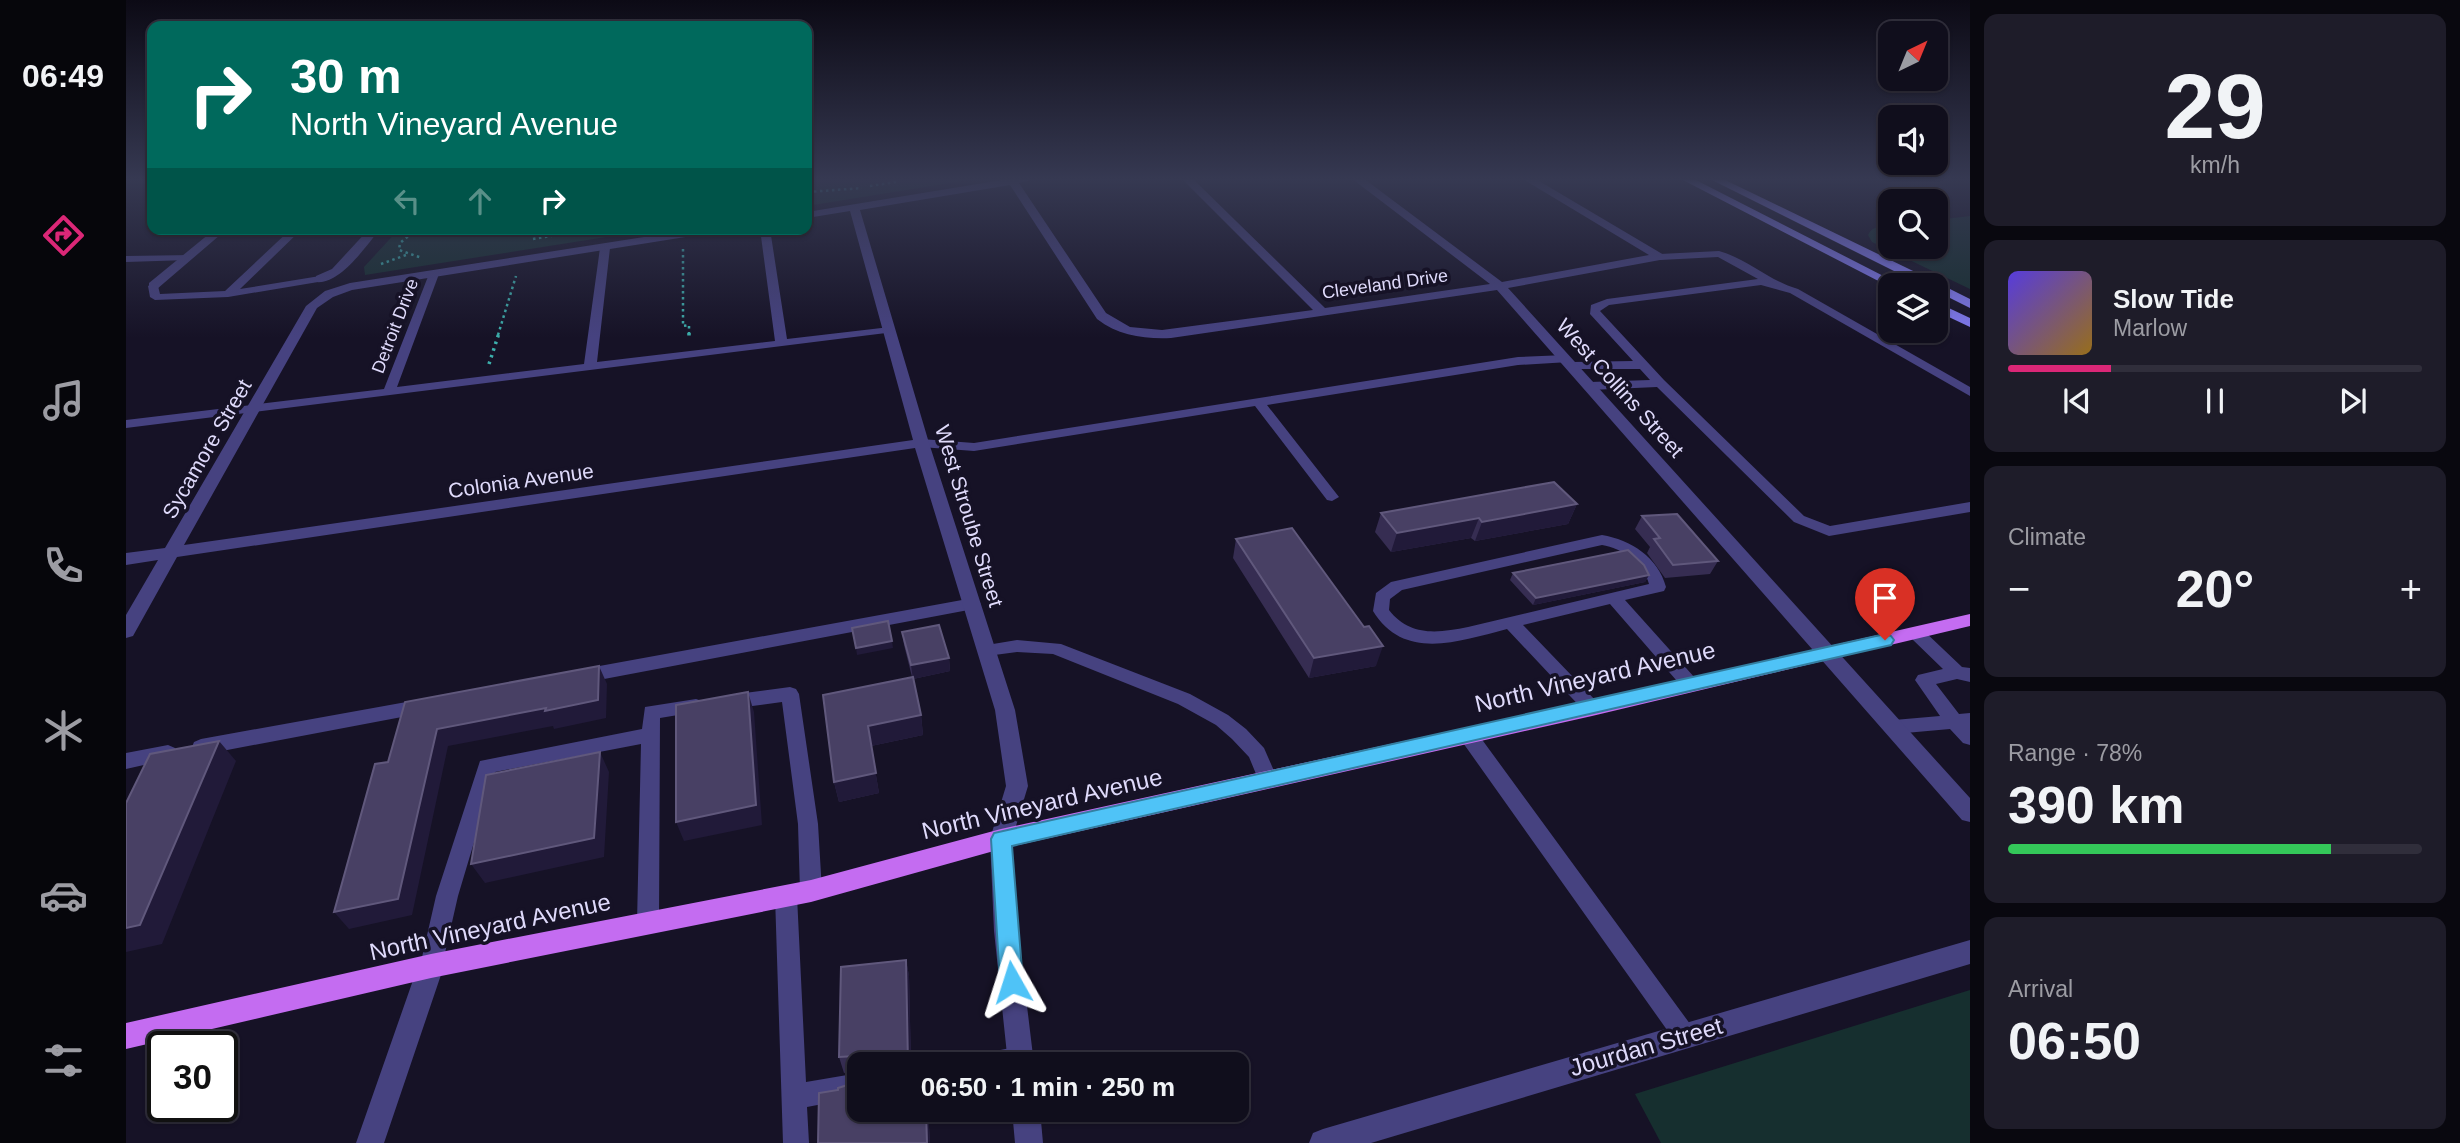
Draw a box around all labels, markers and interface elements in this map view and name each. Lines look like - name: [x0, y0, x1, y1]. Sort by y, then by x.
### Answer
- north arrow: [1878, 21, 1948, 91]
- map controls: [1878, 21, 1948, 343]
- icon: right: [175, 49, 266, 140]
- text: 30 m: [290, 49, 402, 103]
- text: 29: [2164, 56, 2266, 157]
- text: 06:49: [22, 58, 104, 94]
- button: sound: [1878, 105, 1948, 175]
- text: North Vineyard Avenue: [290, 106, 618, 142]
- text: km/h: [2190, 152, 2240, 178]
- icon: left: [388, 182, 426, 220]
- icon: ahead: [461, 182, 499, 220]
- icon: right: [534, 182, 572, 220]
- button: search: [1878, 189, 1948, 259]
- icon: directions: [39, 211, 88, 260]
- street label: Cleveland Drive: [1321, 265, 1449, 303]
- button: layers: [1878, 273, 1948, 343]
- street label: Detroit Drive: [368, 276, 422, 376]
- text: Slow Tide: [2113, 284, 2234, 314]
- street label: West Collins Street: [1552, 314, 1689, 462]
- text: Marlow: [2113, 315, 2187, 341]
- street label: Sycamore Street: [158, 375, 256, 522]
- icon: music: [39, 376, 88, 425]
- icon: previous: [2058, 382, 2096, 420]
- icon: pause: [2196, 382, 2234, 420]
- icon: next: [2334, 382, 2372, 420]
- street label: West Stroube Street: [931, 422, 1008, 610]
- street label: Colonia Avenue: [447, 459, 595, 502]
- text: Climate: [2008, 524, 2086, 550]
- icon: phone: [39, 541, 88, 590]
- text: 20°: [2176, 560, 2254, 618]
- pin: [1855, 568, 1915, 640]
- text: −: [2008, 568, 2030, 610]
- text: +: [2400, 568, 2422, 610]
- icon: arrive: [1866, 579, 1904, 617]
- street label: North Vineyard Avenue: [1472, 636, 1718, 717]
- icon: climate: [39, 706, 88, 755]
- text: Range · 78%: [2008, 740, 2142, 766]
- street label: North Vineyard Avenue: [919, 763, 1165, 844]
- text: 390 km: [2008, 776, 2184, 834]
- icon: car: [39, 871, 88, 920]
- street label: North Vineyard Avenue: [367, 888, 613, 965]
- position arrow: [975, 945, 1049, 1019]
- text: Arrival: [2008, 976, 2073, 1002]
- street label: Jourdan Street: [1566, 1012, 1726, 1081]
- text: 06:50: [2008, 1012, 2141, 1070]
- speed limit sign: 30: [147, 1031, 238, 1122]
- icon: filters: [39, 1036, 88, 1085]
- text: 06:50 · 1 min · 250 m: [921, 1072, 1175, 1102]

